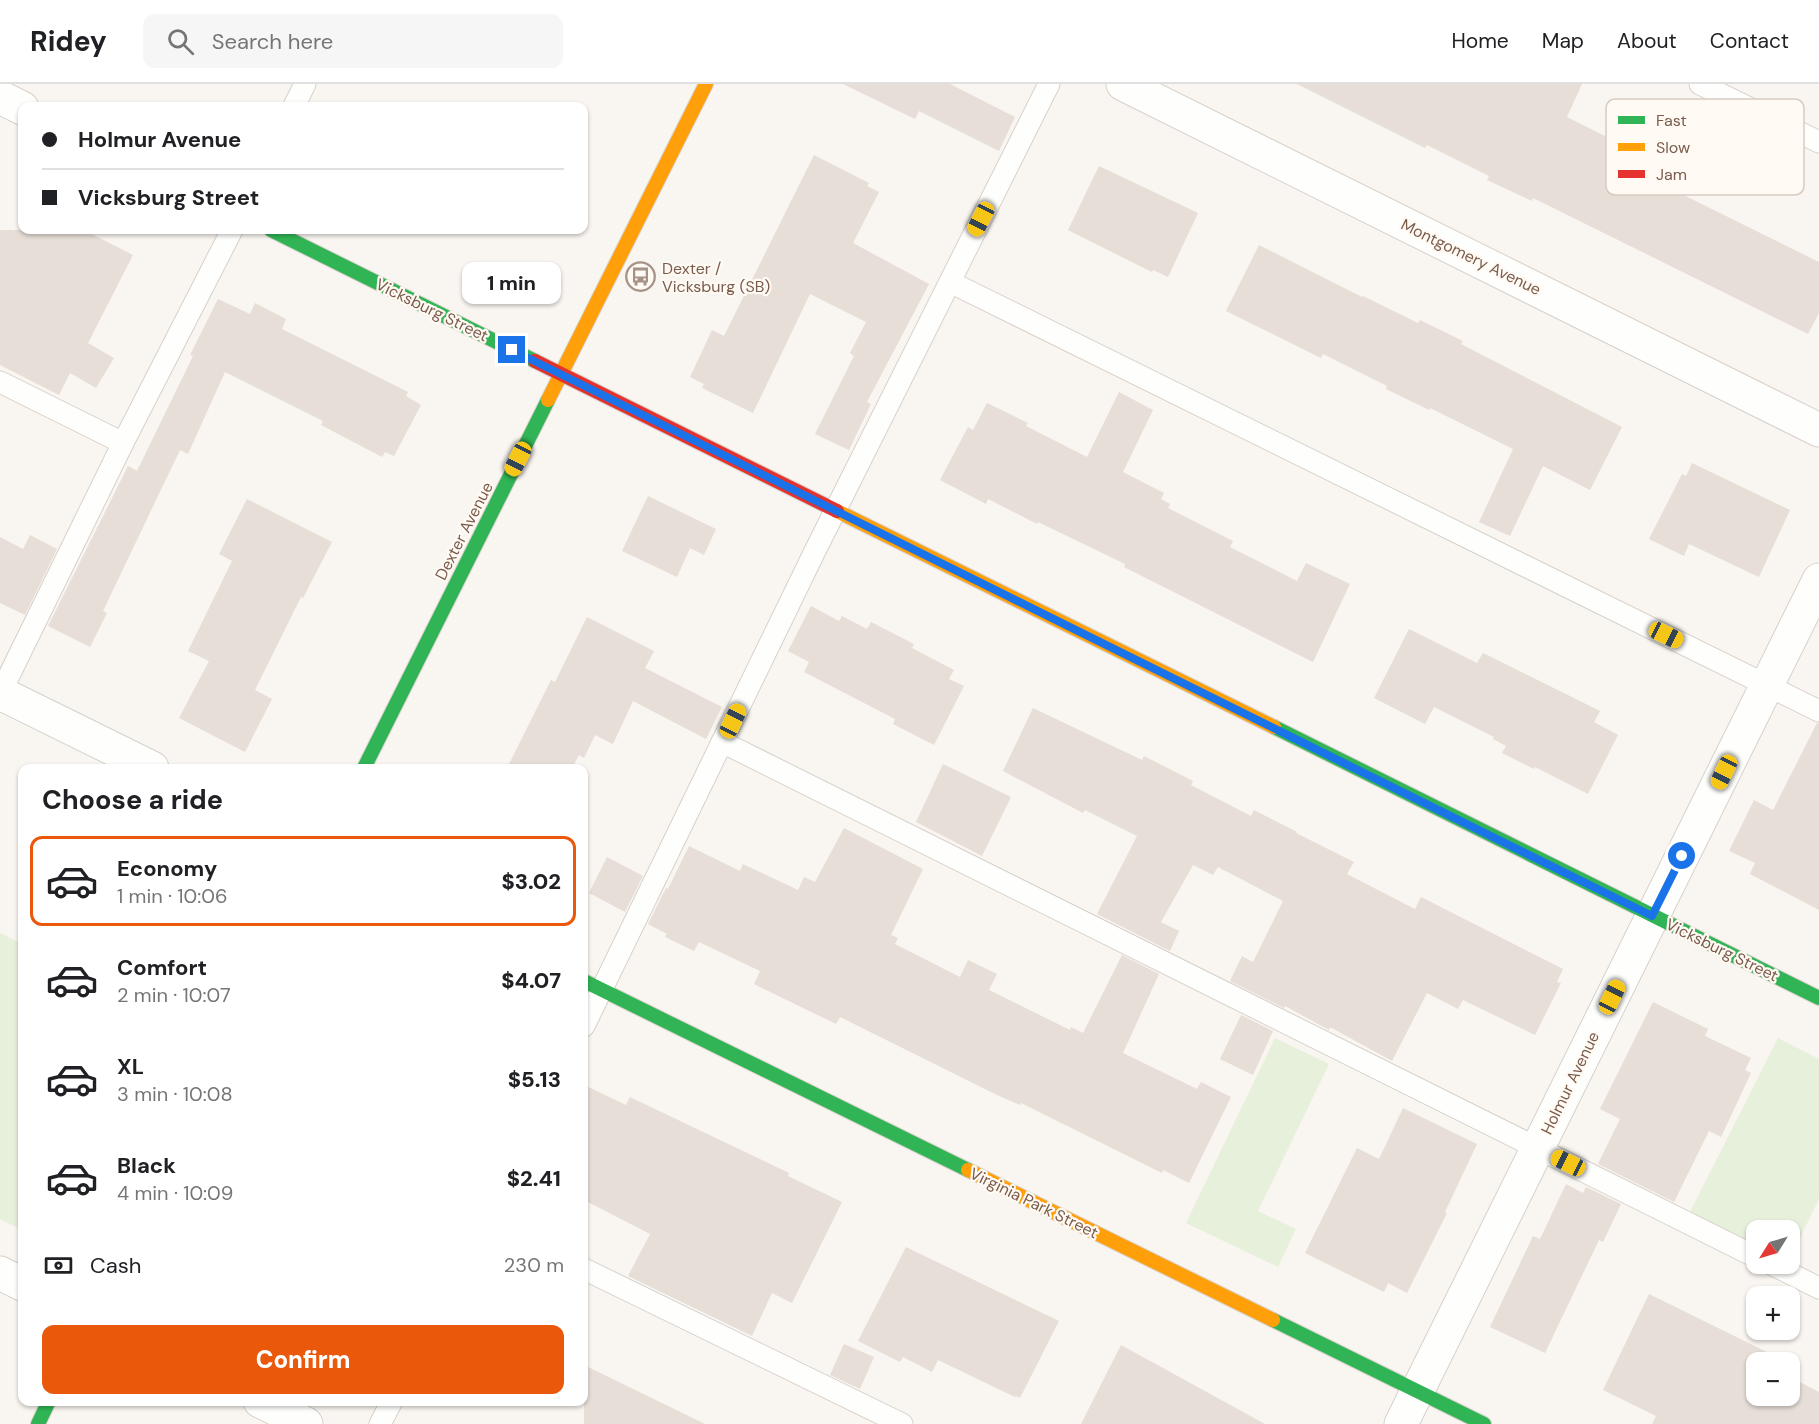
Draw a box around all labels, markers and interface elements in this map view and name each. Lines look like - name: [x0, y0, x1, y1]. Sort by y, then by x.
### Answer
- search box: [143, 14, 563, 68]
- text: Ridey: [30, 23, 107, 60]
- icon: search: [164, 25, 197, 58]
- text: Search here: [212, 27, 333, 56]
- text: Home: [1451, 27, 1509, 55]
- text: Map: [1542, 27, 1584, 55]
- text: About: [1617, 27, 1677, 55]
- text: Contact: [1710, 27, 1789, 55]
- legend: [1606, 99, 1804, 195]
- text: Fast: [1656, 110, 1687, 131]
- text: Holmur Avenue: [78, 125, 241, 154]
- text: Slow: [1656, 137, 1690, 158]
- text: Jam: [1656, 164, 1687, 185]
- text: Vicksburg Street: [78, 183, 259, 212]
- car: [965, 199, 997, 239]
- street label: Montgomery Avenue: [1398, 214, 1544, 300]
- place label: Dexter / Vicksburg (SB): [662, 258, 770, 297]
- bus stop icon: Dexter / Vicksburg (SB): [625, 261, 657, 293]
- callout: 1 min: [462, 263, 562, 305]
- text: 1 min: [487, 270, 536, 296]
- street label: Vicksburg Street: [372, 274, 492, 346]
- route end: [498, 336, 525, 363]
- car: [502, 439, 534, 479]
- street label: Dexter Avenue: [430, 478, 498, 584]
- car: [1646, 619, 1686, 651]
- car: [717, 701, 749, 741]
- car: [1708, 752, 1740, 792]
- text: Choose a ride: [42, 782, 223, 817]
- route start: [1668, 842, 1695, 869]
- icon: car: [45, 854, 99, 908]
- text: Economy: [117, 854, 217, 883]
- text: $3.02: [501, 867, 561, 896]
- text: 1 min · 10:06: [117, 883, 227, 909]
- street label: Vicksburg Street: [1662, 914, 1782, 986]
- icon: car: [45, 953, 99, 1007]
- text: Comfort: [117, 953, 207, 982]
- text: $4.07: [501, 966, 561, 995]
- car: [1596, 977, 1628, 1017]
- text: 2 min · 10:07: [117, 982, 231, 1008]
- street label: Holmur Avenue: [1536, 1028, 1604, 1138]
- icon: car: [45, 1052, 99, 1106]
- text: XL: [117, 1052, 144, 1081]
- text: $5.13: [508, 1065, 561, 1094]
- text: 3 min · 10:08: [117, 1081, 233, 1107]
- car: [1548, 1147, 1588, 1179]
- icon: car: [45, 1151, 99, 1205]
- text: Black: [117, 1151, 176, 1180]
- street label: Virginia Park Street: [966, 1163, 1102, 1243]
- text: $2.41: [507, 1164, 561, 1193]
- text: 4 min · 10:09: [117, 1180, 233, 1206]
- north arrow: [1746, 1220, 1800, 1274]
- map controls: [1746, 1220, 1800, 1406]
- icon: cash: [42, 1249, 75, 1282]
- text: Cash: [90, 1251, 141, 1280]
- text: 230 m: [504, 1252, 564, 1278]
- button: +: [1746, 1286, 1800, 1340]
- button: Confirm: [42, 1325, 564, 1394]
- button: −: [1746, 1352, 1800, 1406]

